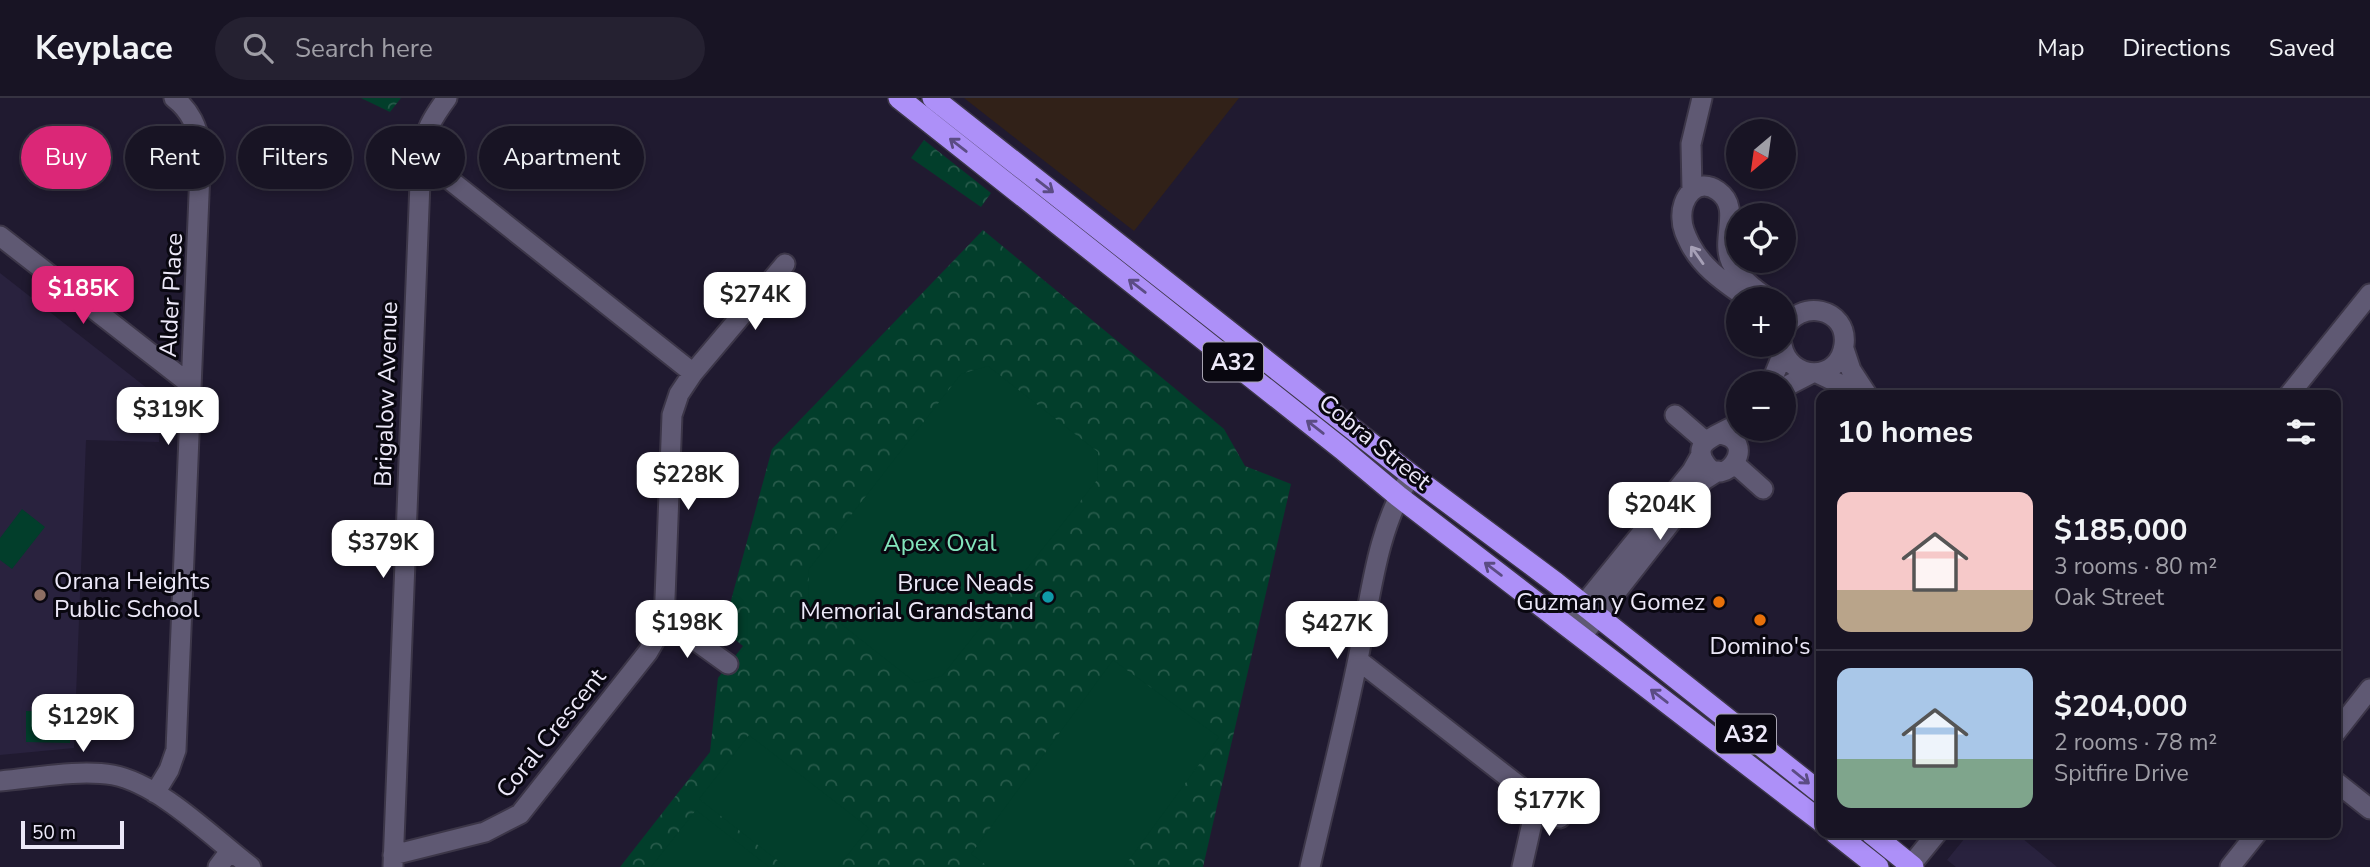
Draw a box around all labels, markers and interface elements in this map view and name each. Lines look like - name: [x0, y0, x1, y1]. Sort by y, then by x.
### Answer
- search box: [215, 17, 705, 80]
- text: Keyplace: [35, 26, 173, 71]
- icon: search: [239, 29, 277, 67]
- text: Search here: [295, 31, 433, 66]
- text: Map: [2037, 32, 2084, 64]
- text: Directions: [2122, 32, 2231, 64]
- text: Saved: [2269, 32, 2335, 64]
- north arrow: [1726, 119, 1796, 189]
- map controls: [1726, 119, 1796, 441]
- chip: Buy: [21, 126, 111, 189]
- chip: Rent: [125, 126, 224, 189]
- chip: Filters: [238, 126, 352, 189]
- chip: New: [366, 126, 465, 189]
- chip: Apartment: [479, 126, 644, 189]
- one-way arrow: [950, 137, 968, 152]
- one-way arrow: [1035, 178, 1053, 193]
- button: locate: [1726, 203, 1796, 273]
- street label: Alder Place: [152, 232, 190, 358]
- one-way arrow: [1690, 246, 1704, 265]
- pin: $185K: [34, 266, 132, 326]
- pin: $274K: [706, 272, 804, 332]
- text: $185K: [48, 273, 118, 304]
- one-way arrow: [1128, 278, 1146, 294]
- text: $274K: [720, 279, 790, 310]
- button: +: [1726, 287, 1796, 357]
- street label: Brigalow Avenue: [367, 301, 405, 487]
- road number: A32: [1203, 342, 1263, 382]
- button: −: [1726, 371, 1796, 441]
- street label: Cobra Street: [1312, 387, 1438, 497]
- pin: $319K: [119, 388, 217, 447]
- text: $319K: [133, 394, 203, 425]
- text: 10 homes: [1837, 412, 1973, 453]
- icon: filters: [2282, 413, 2320, 451]
- one-way arrow: [1306, 420, 1325, 435]
- pin: $228K: [639, 452, 737, 512]
- text: $228K: [653, 459, 723, 490]
- pin: $204K: [1611, 482, 1709, 542]
- text: $204K: [1625, 489, 1695, 520]
- text: $185,000: [2054, 510, 2187, 551]
- pin: $379K: [334, 520, 432, 580]
- icon: home: [1893, 520, 1977, 604]
- text: $379K: [348, 527, 418, 558]
- park label: Apex Oval: [883, 527, 997, 559]
- text: 3 rooms · 80 m²: [2054, 551, 2217, 582]
- one-way arrow: [1484, 561, 1503, 576]
- place label: Orana Heights Public School: [54, 565, 210, 625]
- place label: Bruce Neads Memorial Grandstand: [800, 567, 1034, 627]
- text: Oak Street: [2054, 582, 2164, 613]
- place label: Guzman y Gomez: [1516, 586, 1705, 618]
- marker: Orana Heights Public School: [32, 587, 48, 603]
- marker: Bruce Neads Memorial Grandstand: [1040, 589, 1056, 605]
- marker: Guzman y Gomez: [1711, 594, 1727, 610]
- pin: $198K: [638, 601, 736, 660]
- pin: $427K: [1288, 602, 1386, 661]
- text: $198K: [652, 607, 722, 638]
- text: $427K: [1302, 608, 1372, 639]
- marker: Domino's: [1752, 612, 1768, 628]
- place label: Domino's: [1709, 630, 1811, 662]
- street label: Coral Crescent: [489, 661, 613, 804]
- text: $204,000: [2054, 686, 2187, 727]
- one-way arrow: [1650, 688, 1669, 703]
- pin: $129K: [34, 694, 132, 754]
- icon: home: [1893, 696, 1977, 780]
- text: $129K: [48, 701, 118, 732]
- road number: A32: [1716, 714, 1776, 754]
- text: 2 rooms · 78 m²: [2054, 727, 2217, 758]
- text: Spitfire Drive: [2054, 758, 2189, 789]
- one-way arrow: [1791, 770, 1809, 785]
- pin: $177K: [1500, 778, 1598, 838]
- text: $177K: [1514, 785, 1584, 816]
- scale bar: [21, 818, 124, 850]
- text: 50 m: [32, 820, 76, 846]

